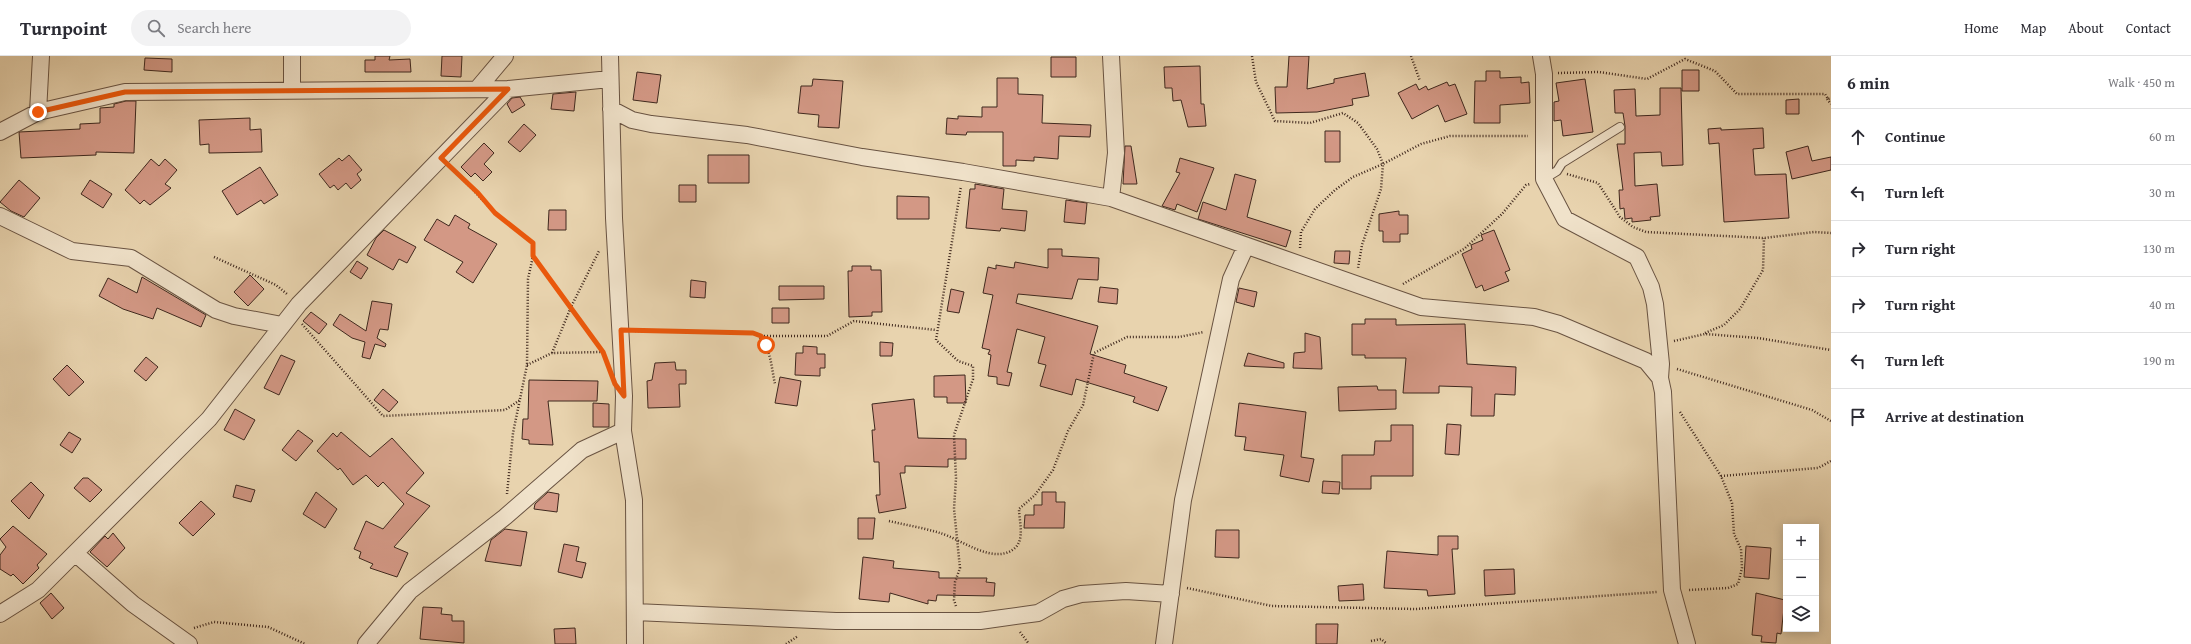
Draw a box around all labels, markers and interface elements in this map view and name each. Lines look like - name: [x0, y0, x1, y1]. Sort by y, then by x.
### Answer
- search box: [131, 10, 411, 46]
- text: Turnpoint: [20, 14, 107, 42]
- icon: search: [145, 17, 167, 39]
- text: Search here: [177, 17, 251, 38]
- text: Home: [1964, 18, 1999, 38]
- text: Map: [2021, 18, 2046, 38]
- text: About: [2068, 18, 2104, 38]
- text: Contact: [2126, 18, 2171, 38]
- text: 6 min: [1847, 70, 1889, 95]
- text: Walk · 450 m: [2108, 73, 2175, 92]
- route end: [29, 103, 47, 121]
- icon: ahead: [1847, 126, 1869, 148]
- text: Continue: [1885, 126, 1946, 147]
- text: 60 m: [2149, 127, 2175, 146]
- icon: left: [1847, 182, 1869, 204]
- text: Turn left: [1885, 182, 1944, 203]
- text: 30 m: [2149, 183, 2175, 202]
- icon: right: [1847, 238, 1869, 260]
- text: Turn right: [1885, 238, 1956, 259]
- text: 130 m: [2143, 239, 2175, 258]
- icon: right: [1847, 294, 1869, 316]
- text: Turn right: [1885, 294, 1956, 315]
- text: 40 m: [2149, 295, 2175, 314]
- route start: [757, 336, 775, 354]
- icon: left: [1847, 350, 1869, 372]
- text: Turn left: [1885, 350, 1944, 371]
- text: 190 m: [2143, 351, 2175, 370]
- icon: arrive: [1847, 406, 1869, 428]
- text: Arrive at destination: [1885, 406, 2024, 427]
- map controls: [1783, 524, 1819, 632]
- button: +: [1783, 524, 1819, 560]
- button: −: [1783, 560, 1819, 596]
- button: layers: [1783, 596, 1819, 632]

